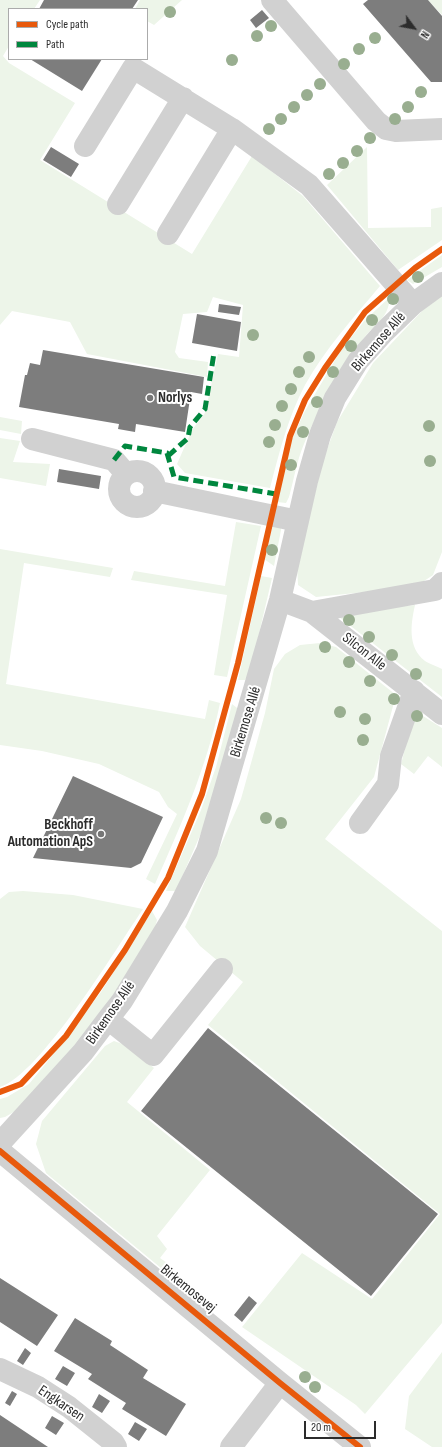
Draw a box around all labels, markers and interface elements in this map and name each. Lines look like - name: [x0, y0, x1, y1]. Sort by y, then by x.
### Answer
- legend: [8, 8, 148, 60]
- north arrow: [394, 8, 434, 48]
- text: Cycle path: [46, 17, 88, 32]
- text: N: [418, 29, 432, 41]
- text: Path: [46, 37, 64, 52]
- street label: Birkemose Allé: [348, 308, 410, 376]
- place label: Norlys: [158, 389, 192, 407]
- marker: Norlys: [145, 393, 155, 403]
- street label: Silcon Alle: [338, 629, 390, 675]
- street label: Birkemose Allé: [227, 684, 265, 760]
- place label: Beckhoff Automation ApS: [8, 816, 93, 851]
- marker: Beckhoff Automation ApS: [96, 829, 106, 839]
- street label: Birkemose Allé: [83, 978, 139, 1048]
- street label: Birkemosevej: [156, 1261, 220, 1317]
- street label: Engkarsen: [34, 1382, 88, 1426]
- scale bar: [306, 1413, 378, 1439]
- text: 20 m: [311, 1420, 331, 1435]

